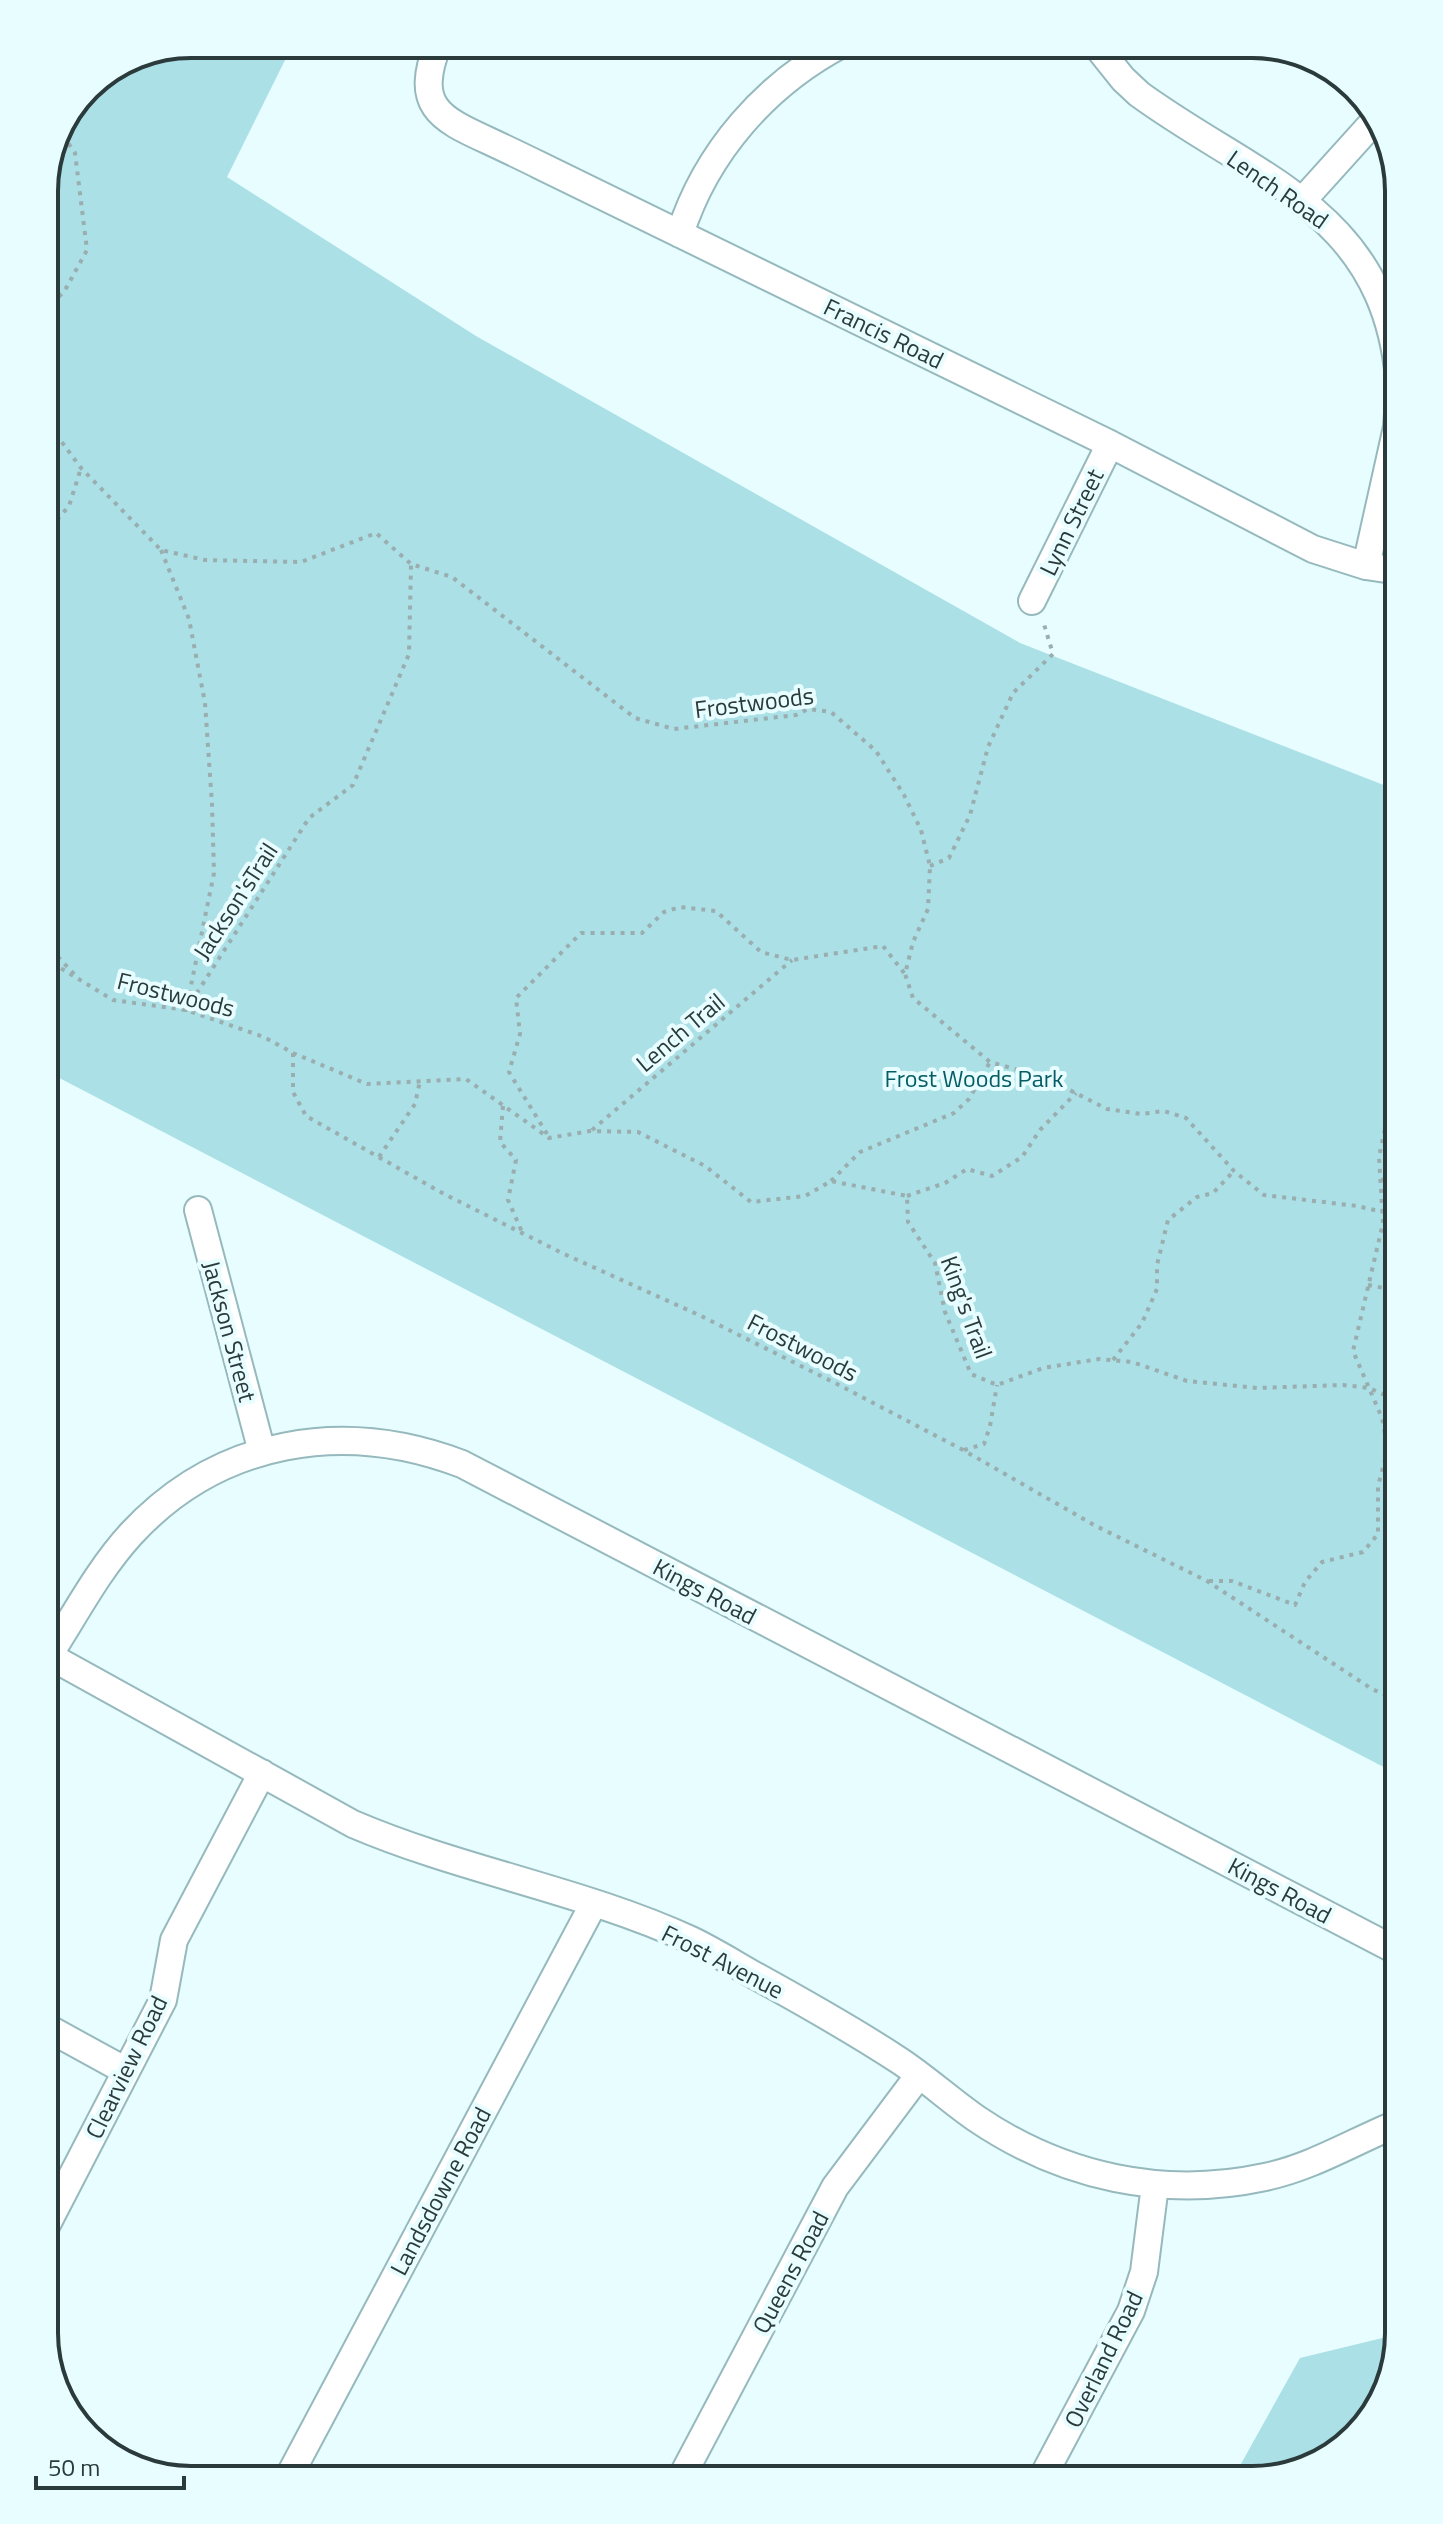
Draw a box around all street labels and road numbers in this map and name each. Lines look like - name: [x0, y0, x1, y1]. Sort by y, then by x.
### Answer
- street label: Lench Road: [1220, 141, 1336, 237]
- street label: Francis Road: [818, 288, 950, 378]
- street label: Lynn Street: [1030, 462, 1113, 582]
- street label: Frostwoods: [692, 677, 816, 727]
- street label: Jackson'sTrail: [184, 835, 286, 967]
- street label: Frostwoods: [114, 962, 238, 1026]
- street label: Lench Trail: [628, 984, 732, 1080]
- street label: King's Trail: [932, 1251, 1002, 1363]
- street label: Jackson Street: [194, 1256, 266, 1406]
- street label: Frostwoods: [741, 1304, 865, 1390]
- street label: Kings Road: [647, 1549, 763, 1633]
- street label: Kings Road: [1222, 1848, 1338, 1932]
- street label: Frost Avenue: [656, 1915, 790, 2007]
- street label: Clearview Road: [76, 1989, 176, 2145]
- street label: Landsdowne Road: [380, 2100, 500, 2282]
- street label: Queens Road: [743, 2204, 837, 2340]
- street label: Overland Road: [1054, 2285, 1152, 2433]

